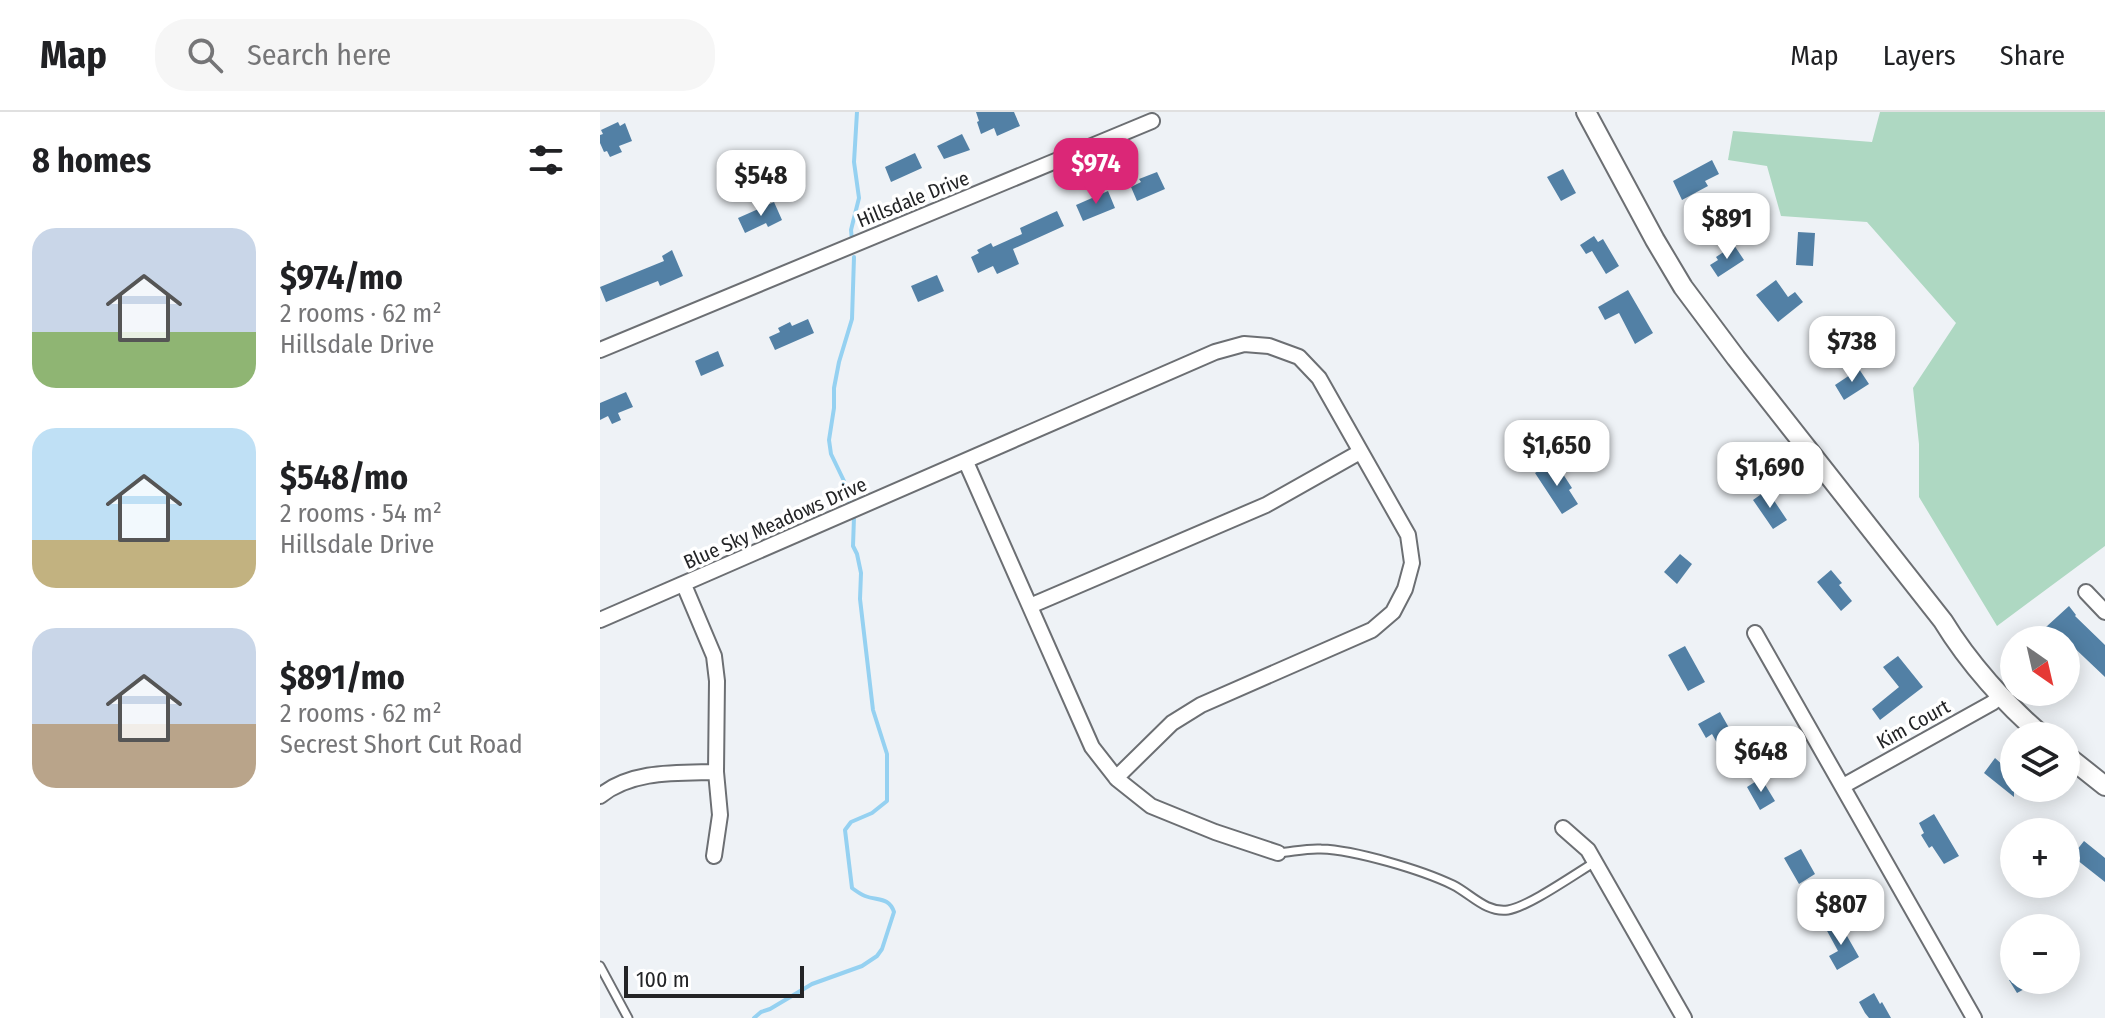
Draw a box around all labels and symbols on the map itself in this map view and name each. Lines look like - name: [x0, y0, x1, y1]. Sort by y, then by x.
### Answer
- pin: $974: [1049, 138, 1143, 206]
- pin: $548: [714, 150, 808, 218]
- street label: Hillsdale Drive: [853, 166, 973, 232]
- pin: $891: [1680, 193, 1774, 261]
- pin: $738: [1805, 316, 1899, 384]
- pin: $1,650: [1492, 420, 1622, 488]
- pin: $1,690: [1705, 442, 1835, 510]
- street label: Blue Sky Meadows Drive: [680, 472, 870, 574]
- north arrow: [2000, 626, 2080, 706]
- street label: Kim Court: [1872, 694, 1954, 754]
- pin: $648: [1714, 726, 1808, 794]
- pin: $807: [1794, 879, 1888, 947]
- scale bar: [624, 962, 804, 998]

